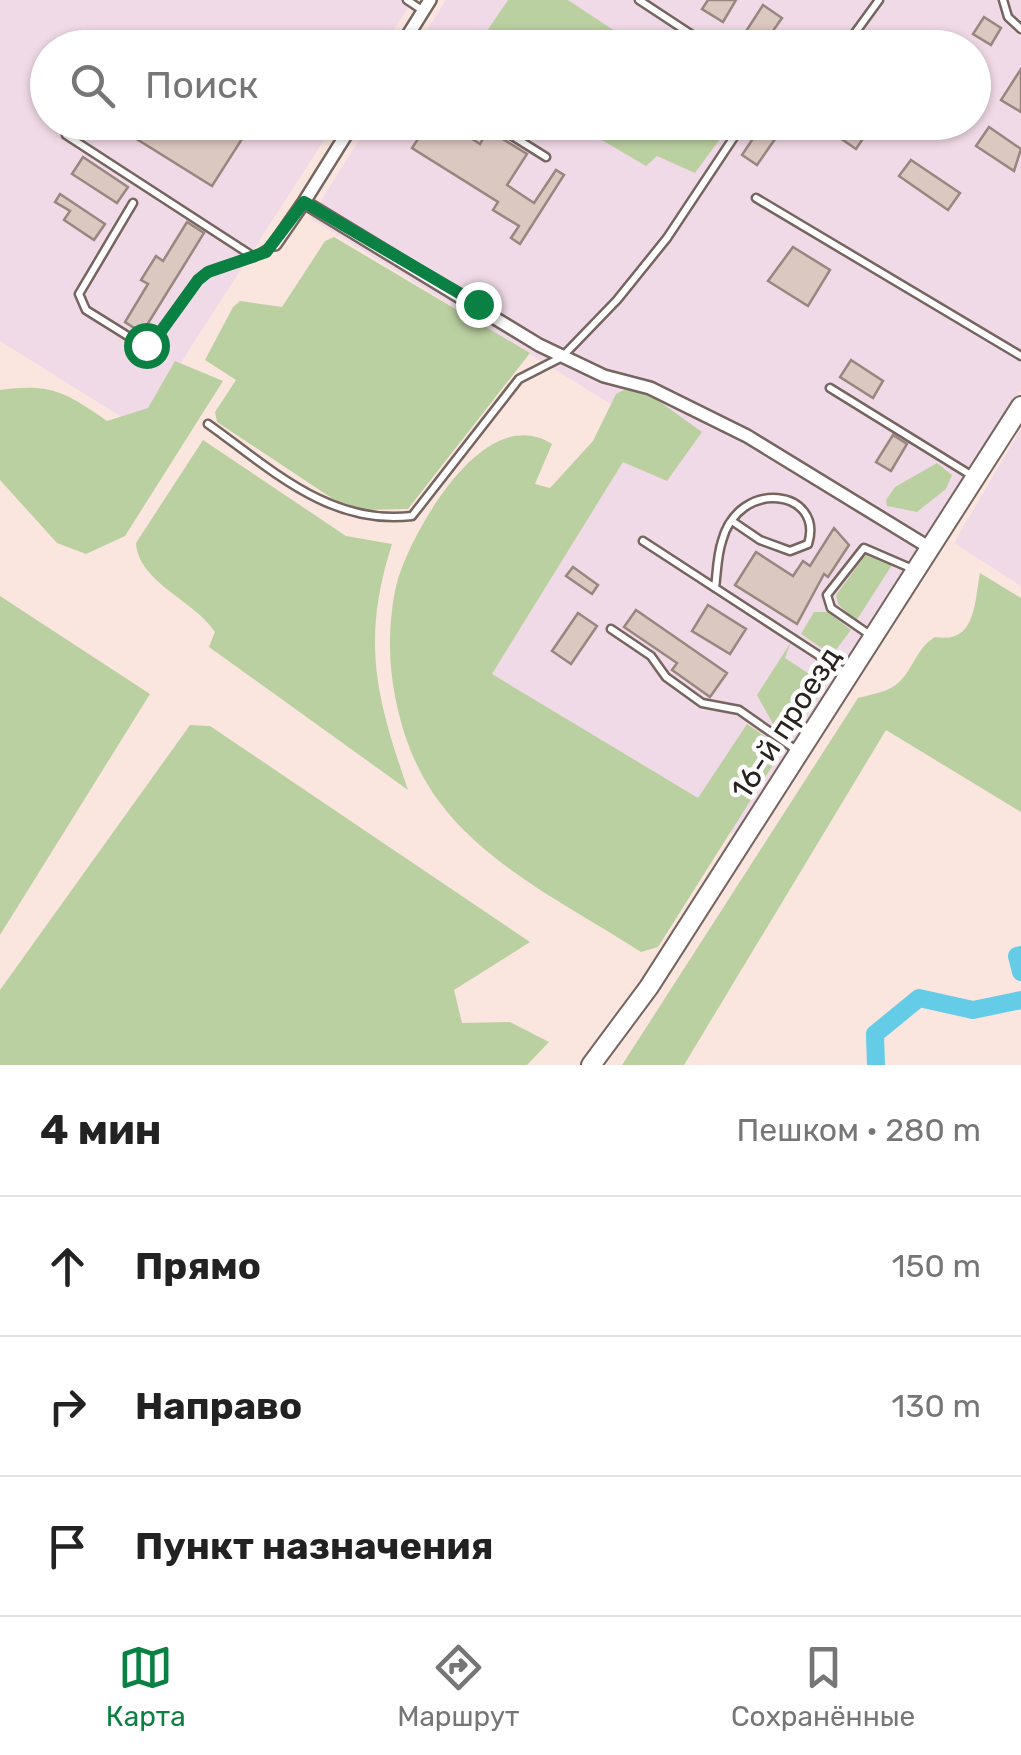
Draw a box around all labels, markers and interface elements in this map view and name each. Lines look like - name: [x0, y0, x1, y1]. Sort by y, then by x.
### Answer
- search box: [30, 30, 991, 140]
- icon: search: [65, 58, 120, 113]
- text: Поиск: [145, 62, 258, 108]
- route end: [456, 282, 502, 328]
- route start: [124, 323, 170, 369]
- street label: 16-й проезд: [723, 640, 849, 806]
- text: 4 мин: [40, 1105, 162, 1155]
- text: Пешком · 280 m: [736, 1111, 981, 1149]
- icon: ahead: [40, 1239, 95, 1294]
- text: Прямо: [135, 1243, 261, 1289]
- text: 150 m: [892, 1247, 981, 1285]
- icon: right: [40, 1379, 95, 1434]
- text: Направо: [135, 1383, 302, 1429]
- text: 130 m: [891, 1387, 981, 1425]
- icon: arrive: [40, 1519, 95, 1574]
- text: Пункт назначения: [135, 1523, 494, 1569]
- tab: Карта: [106, 1640, 186, 1733]
- tab: Маршрут: [397, 1640, 519, 1733]
- tab: Сохранённые: [731, 1640, 915, 1733]

